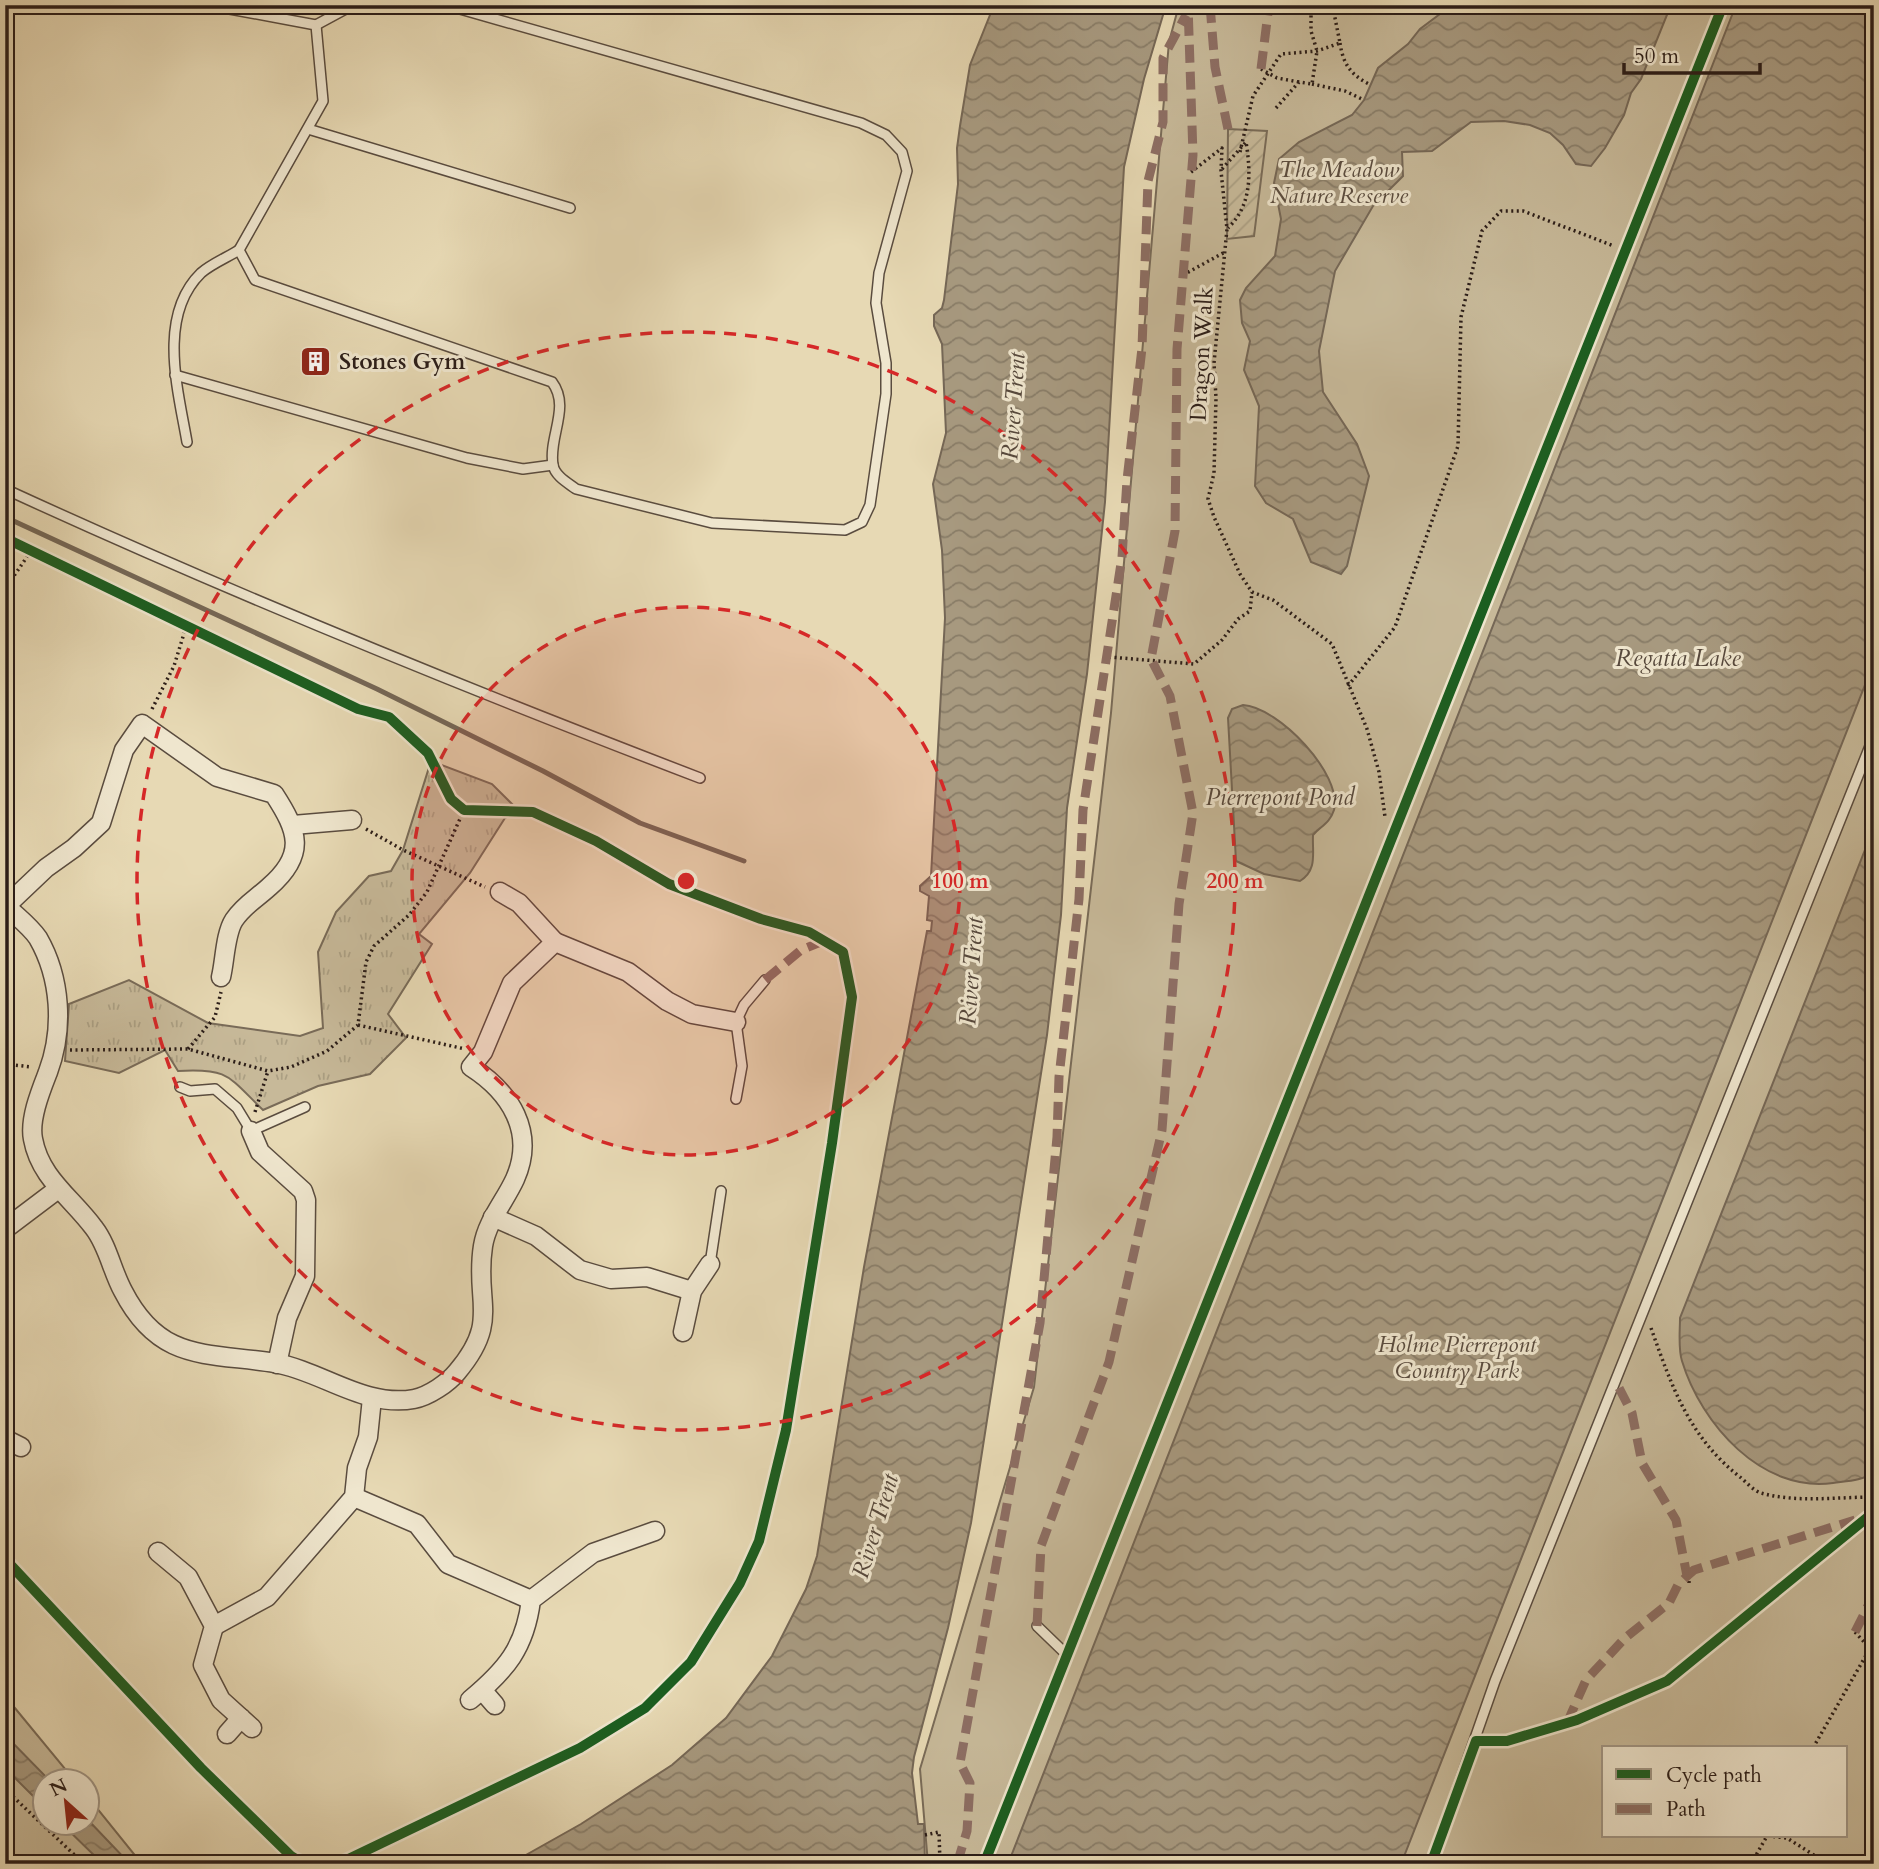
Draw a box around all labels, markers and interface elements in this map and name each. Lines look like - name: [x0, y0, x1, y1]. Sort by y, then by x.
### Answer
- scale bar: [1624, 32, 1760, 76]
- text: 50 m: [1634, 42, 1679, 71]
- park label: The Meadow Nature Reserve: [1270, 154, 1408, 211]
- street label: Dragon Walk: [1182, 285, 1221, 422]
- building icon: Stones Gym: [299, 344, 333, 378]
- place label: Stones Gym: [339, 346, 466, 377]
- water label: River Trent: [993, 350, 1034, 461]
- water label: Regatta Lake: [1615, 642, 1742, 675]
- water label: Pierrepont Pond: [1206, 781, 1356, 814]
- text: 100 m: [931, 867, 989, 896]
- text: 200 m: [1206, 867, 1264, 896]
- centre of rings: [674, 869, 698, 893]
- water label: River Trent: [951, 915, 992, 1026]
- park label: Holme Pierrepont Country Park: [1378, 1329, 1538, 1386]
- water label: River Trent: [844, 1469, 907, 1582]
- legend: [1602, 1746, 1848, 1838]
- text: Cycle path: [1666, 1761, 1762, 1790]
- north arrow: [32, 1768, 102, 1838]
- text: N: [45, 1772, 72, 1803]
- text: Path: [1666, 1795, 1706, 1824]

